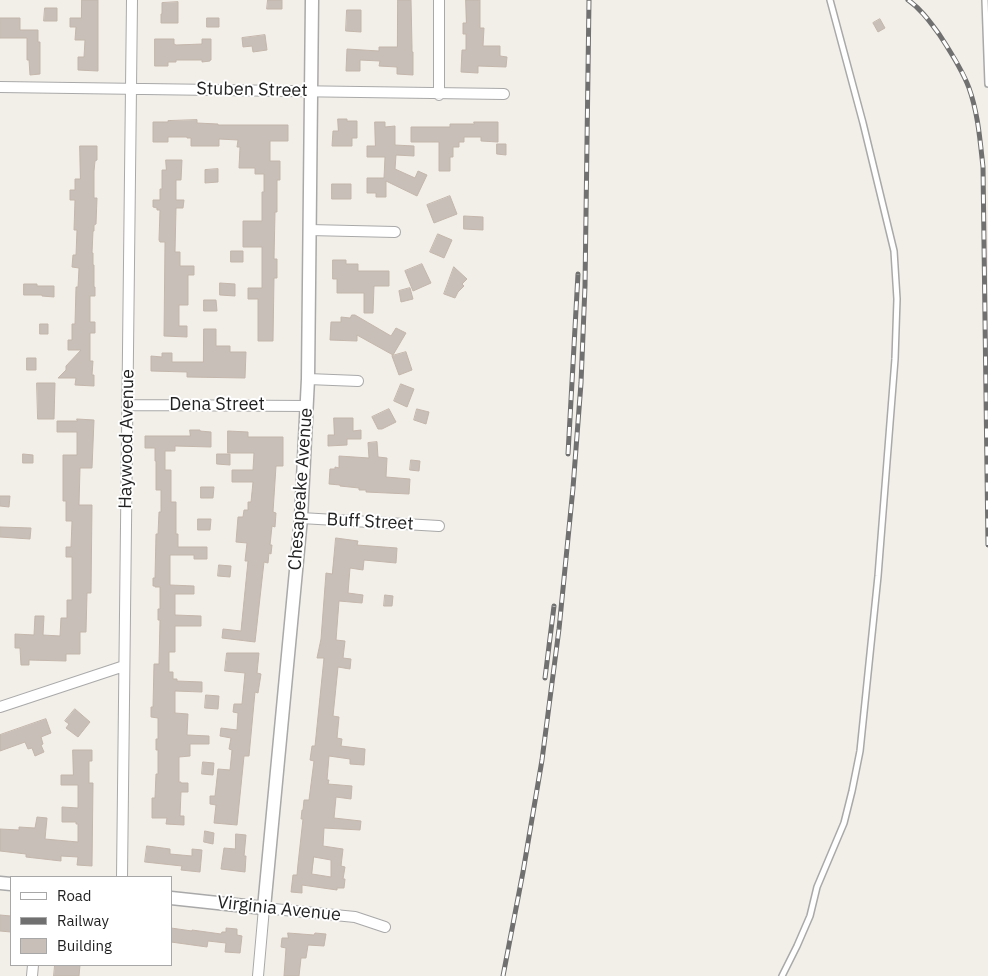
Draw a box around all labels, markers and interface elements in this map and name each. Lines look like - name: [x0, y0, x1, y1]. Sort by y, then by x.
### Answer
- street label: Stuben Street: [196, 78, 308, 102]
- street label: Haywood Avenue: [115, 369, 139, 509]
- street label: Dena Street: [169, 394, 265, 416]
- street label: Chesapeake Avenue: [285, 407, 317, 571]
- street label: Buff Street: [326, 509, 414, 535]
- legend: [10, 876, 172, 966]
- text: Road: [57, 886, 92, 905]
- street label: Virginia Avenue: [216, 892, 342, 926]
- text: Railway: [57, 911, 109, 930]
- text: Building: [57, 936, 112, 955]

